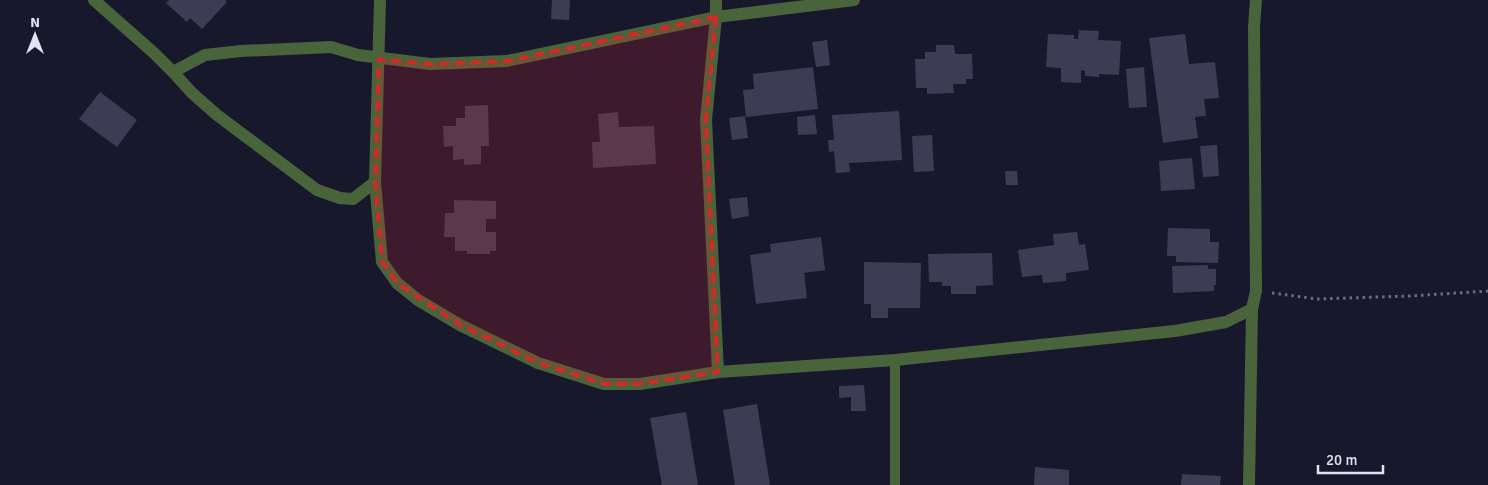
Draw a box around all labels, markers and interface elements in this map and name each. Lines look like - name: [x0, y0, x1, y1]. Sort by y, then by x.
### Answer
- north arrow: [10, 10, 60, 60]
- text: N: [30, 14, 40, 31]
- scale bar: [1318, 442, 1383, 474]
- text: 20 m: [1326, 451, 1357, 469]

